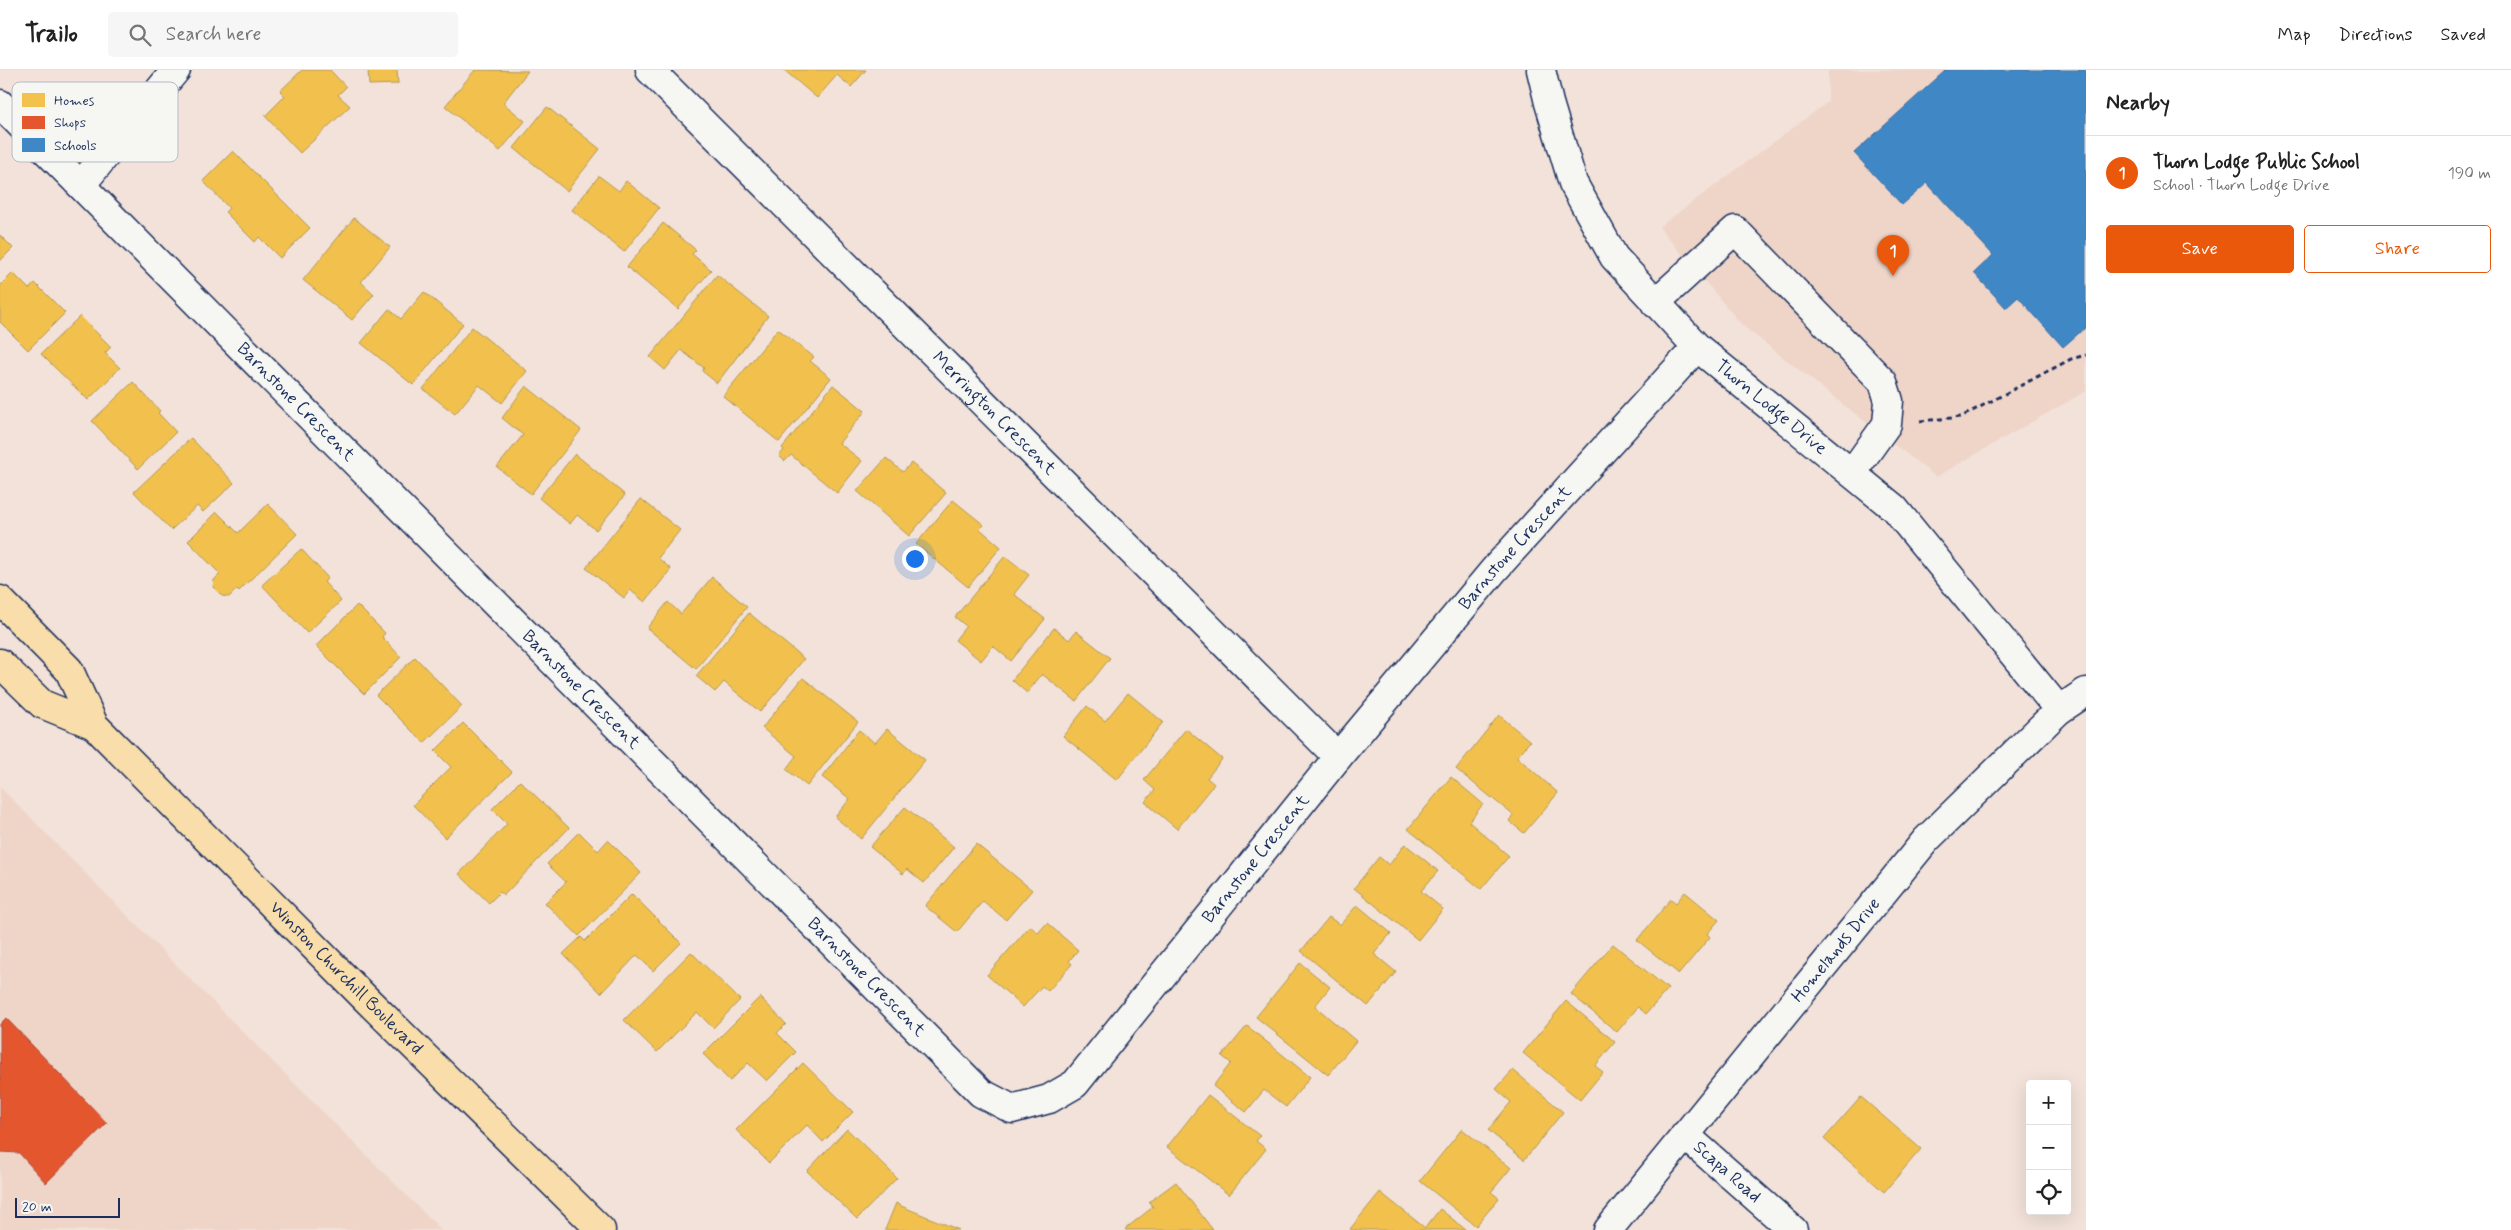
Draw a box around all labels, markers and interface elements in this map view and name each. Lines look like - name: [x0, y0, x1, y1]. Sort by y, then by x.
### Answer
- search box: [108, 12, 458, 57]
- text: Trailo: [25, 19, 78, 50]
- icon: search: [126, 21, 154, 49]
- text: Search here: [166, 22, 261, 47]
- text: Map: [2278, 23, 2311, 47]
- text: Directions: [2339, 23, 2413, 47]
- text: Saved: [2441, 23, 2486, 47]
- legend: [12, 82, 178, 162]
- text: Nearby: [2106, 89, 2170, 117]
- text: Homes: [54, 92, 95, 110]
- text: Shops: [54, 114, 86, 132]
- text: Schools: [54, 137, 97, 155]
- text: Thorn Lodge Public School: [2153, 150, 2360, 175]
- text: 1: [2118, 163, 2126, 184]
- text: 190 m: [2448, 163, 2491, 184]
- text: School · Thorn Lodge Drive: [2153, 175, 2330, 196]
- button: Save: [2106, 225, 2294, 273]
- button: Share: [2304, 225, 2491, 273]
- pin: 1: [1877, 235, 1909, 276]
- street label: Barnstone Crescent: [231, 337, 361, 467]
- street label: Merrington Crescent: [927, 346, 1061, 481]
- street label: Thorn Lodge Drive: [1710, 354, 1832, 461]
- street label: Barnstone Crescent: [1453, 480, 1577, 615]
- your location: [902, 546, 928, 572]
- street label: Barnstone Crescent: [517, 625, 646, 755]
- street label: Barnstone Crescent: [1197, 789, 1315, 928]
- street label: Homelands Drive: [1786, 893, 1886, 1008]
- street label: Winston Churchill Boulevard: [264, 896, 428, 1060]
- street label: Barnstone Crescent: [802, 912, 931, 1042]
- map controls: [2026, 1080, 2071, 1215]
- button: +: [2026, 1080, 2071, 1125]
- button: −: [2026, 1125, 2071, 1170]
- street label: Scapa Road: [1688, 1135, 1766, 1209]
- button: locate: [2026, 1170, 2071, 1215]
- scale bar: [15, 1195, 120, 1218]
- text: 20 m: [22, 1198, 52, 1216]

